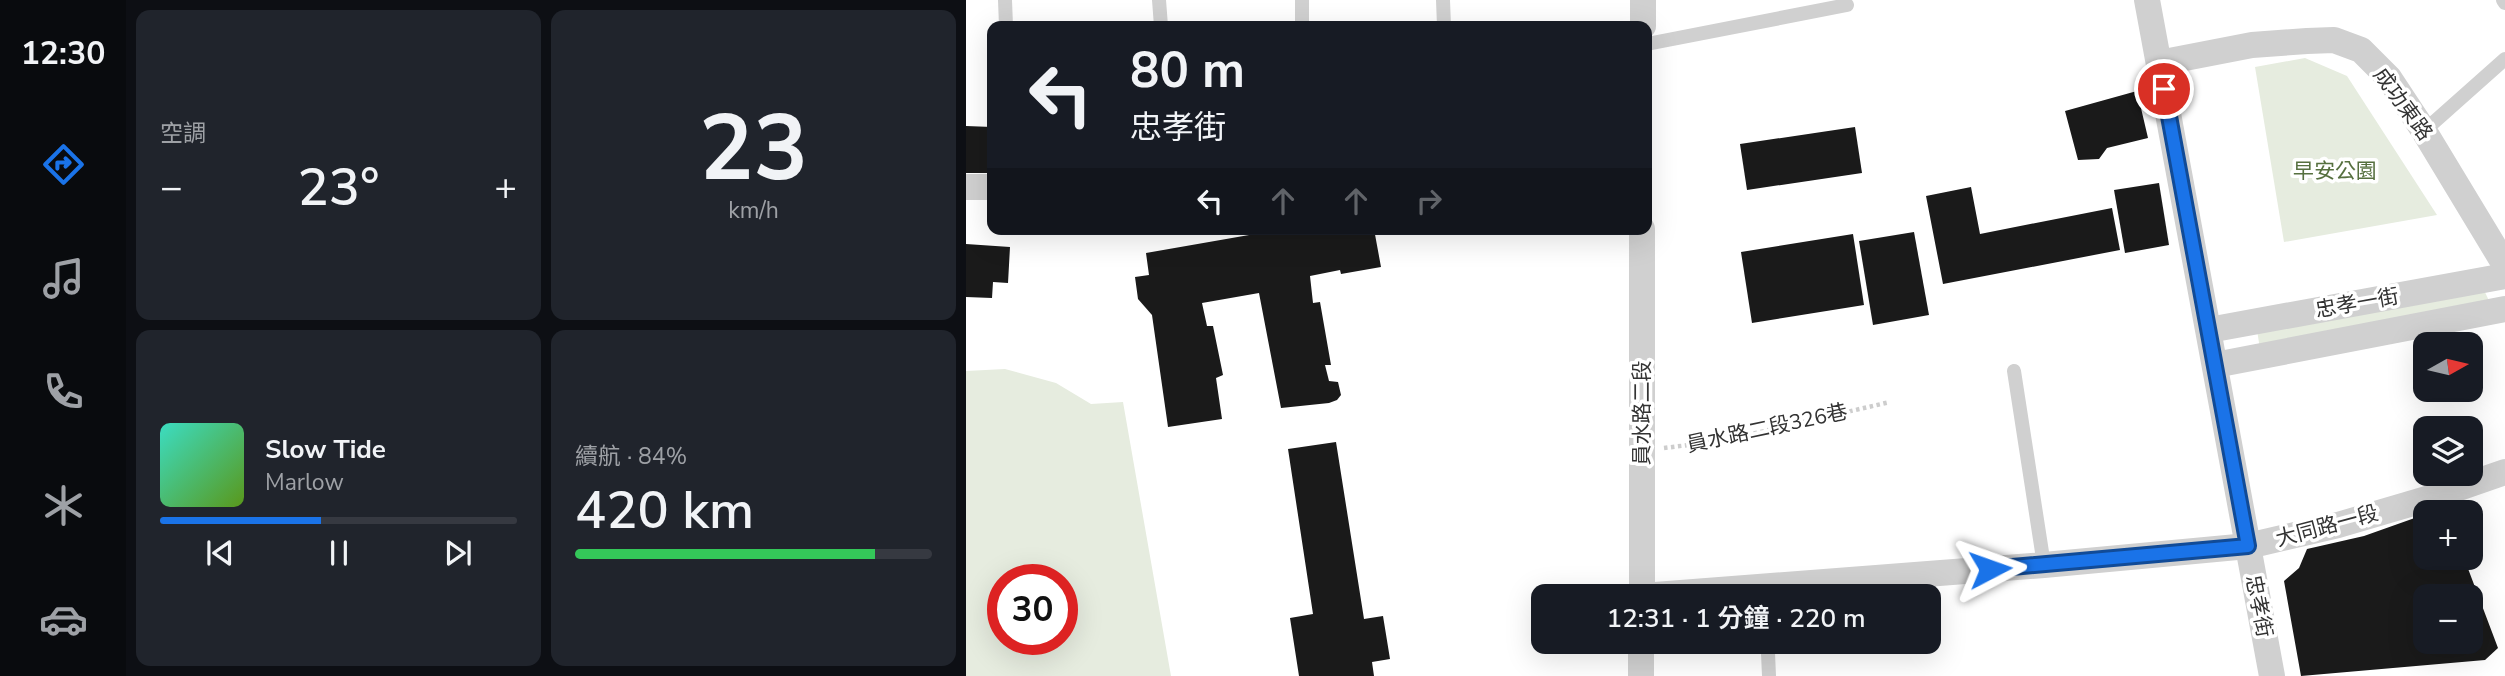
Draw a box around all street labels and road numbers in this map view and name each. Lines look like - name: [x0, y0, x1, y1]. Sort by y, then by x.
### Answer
- street label: 成功東路: [2367, 62, 2439, 146]
- street label: 忠孝一街: [2313, 282, 2401, 324]
- street label: 員水路二段: [1628, 361, 1656, 466]
- street label: 員水路二段326巷: [1684, 397, 1850, 459]
- street label: 大同路一段: [2273, 499, 2381, 553]
- street label: 忠孝街: [2239, 572, 2279, 640]

